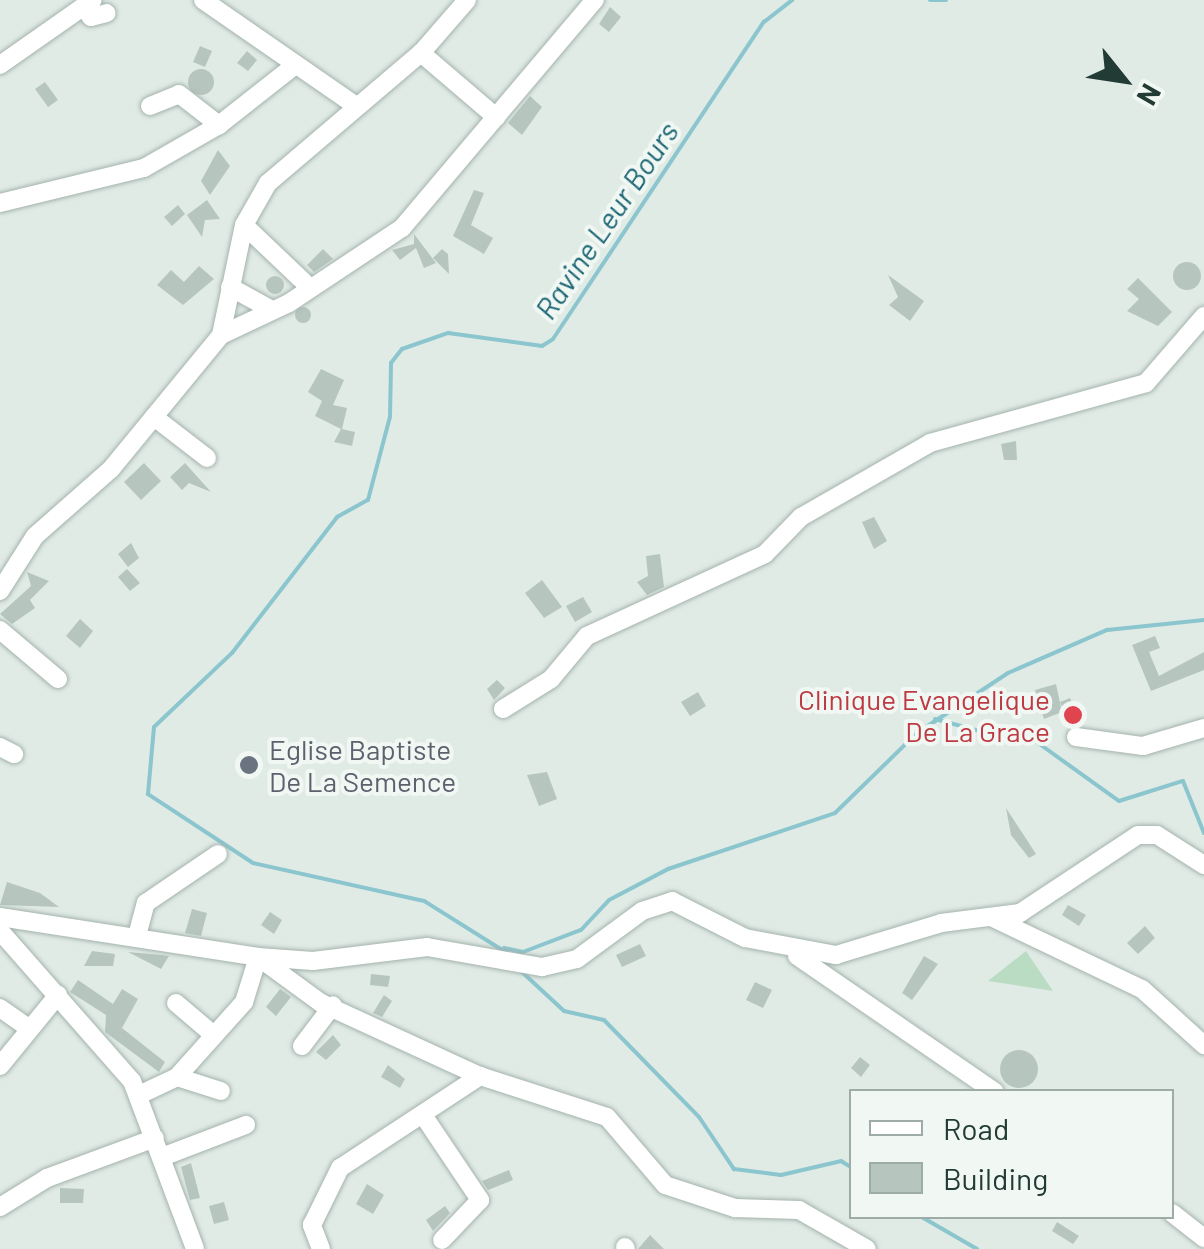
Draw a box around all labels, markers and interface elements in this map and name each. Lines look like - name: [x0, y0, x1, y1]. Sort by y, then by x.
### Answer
- north arrow: [1074, 30, 1174, 130]
- text: N: [1131, 78, 1169, 112]
- water label: Ravine Leur Bours: [527, 115, 685, 325]
- place label: Clinique Evangelique De La Grace: [798, 682, 1050, 748]
- marker: Clinique Evangelique De La Grace: [1060, 702, 1086, 728]
- place label: Eglise Baptiste De La Semence: [269, 732, 456, 798]
- marker: Eglise Baptiste De La Semence: [238, 754, 260, 776]
- legend: [849, 1089, 1174, 1219]
- text: Road: [943, 1110, 1009, 1146]
- text: Building: [943, 1160, 1048, 1196]

